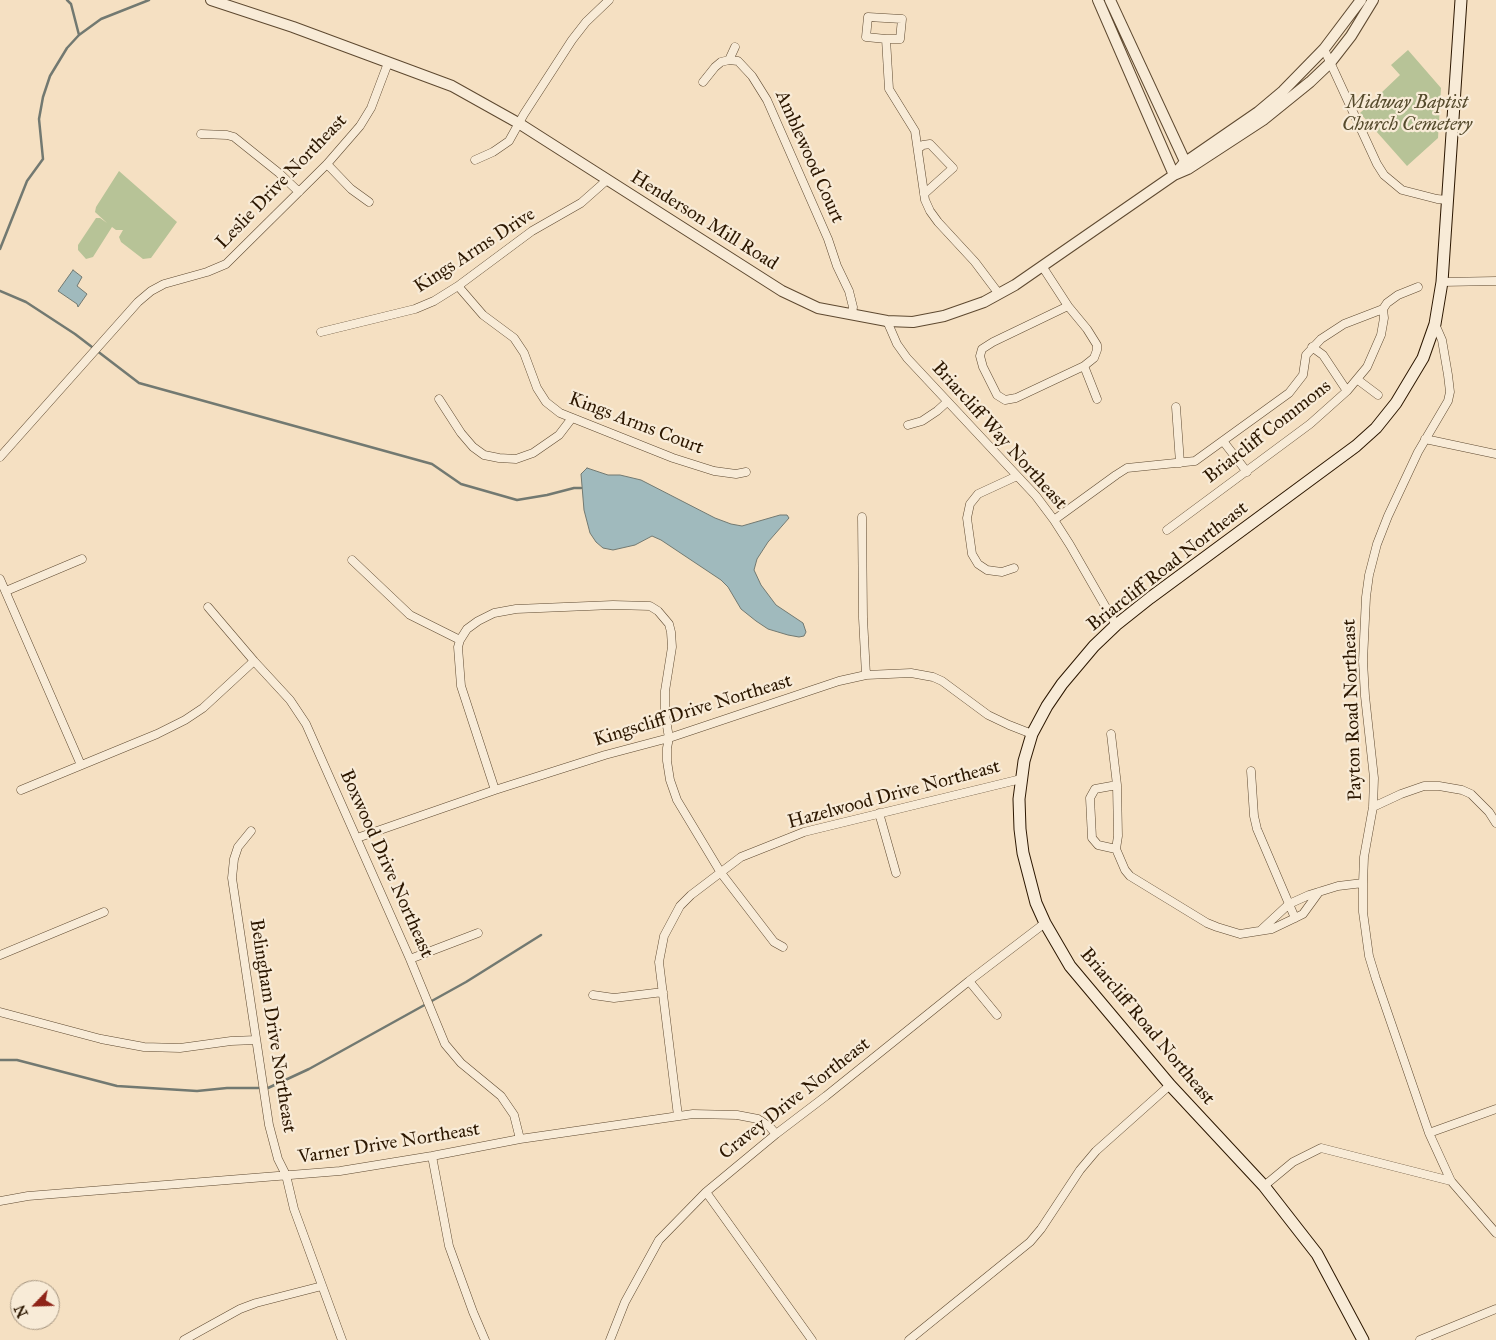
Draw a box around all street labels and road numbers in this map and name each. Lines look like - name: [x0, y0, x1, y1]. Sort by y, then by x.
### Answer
- street label: Amblewood Court: [770, 87, 848, 227]
- street label: Leslie Drive Northeast: [212, 110, 352, 254]
- street label: Henderson Mill Road: [626, 166, 782, 276]
- street label: Kings Arms Drive: [410, 203, 540, 299]
- street label: Briarcliff Way Northeast: [927, 357, 1071, 515]
- street label: Briarcliff Commons: [1200, 375, 1336, 489]
- street label: Kings Arms Court: [565, 388, 707, 460]
- street label: Briarcliff Road Northeast: [1083, 497, 1253, 637]
- street label: Payton Road Northeast: [1338, 619, 1368, 801]
- street label: Kingscliff Drive Northeast: [591, 670, 795, 752]
- street label: Hazelwood Drive Northeast: [785, 756, 1003, 834]
- street label: Boxwood Drive Northeast: [334, 766, 438, 962]
- street label: Belingham Drive Northeast: [244, 918, 300, 1134]
- street label: Briarcliff Road Northeast: [1075, 944, 1219, 1110]
- street label: Cravey Drive Northeast: [715, 1033, 875, 1165]
- street label: Varner Drive Northeast: [296, 1118, 482, 1170]

